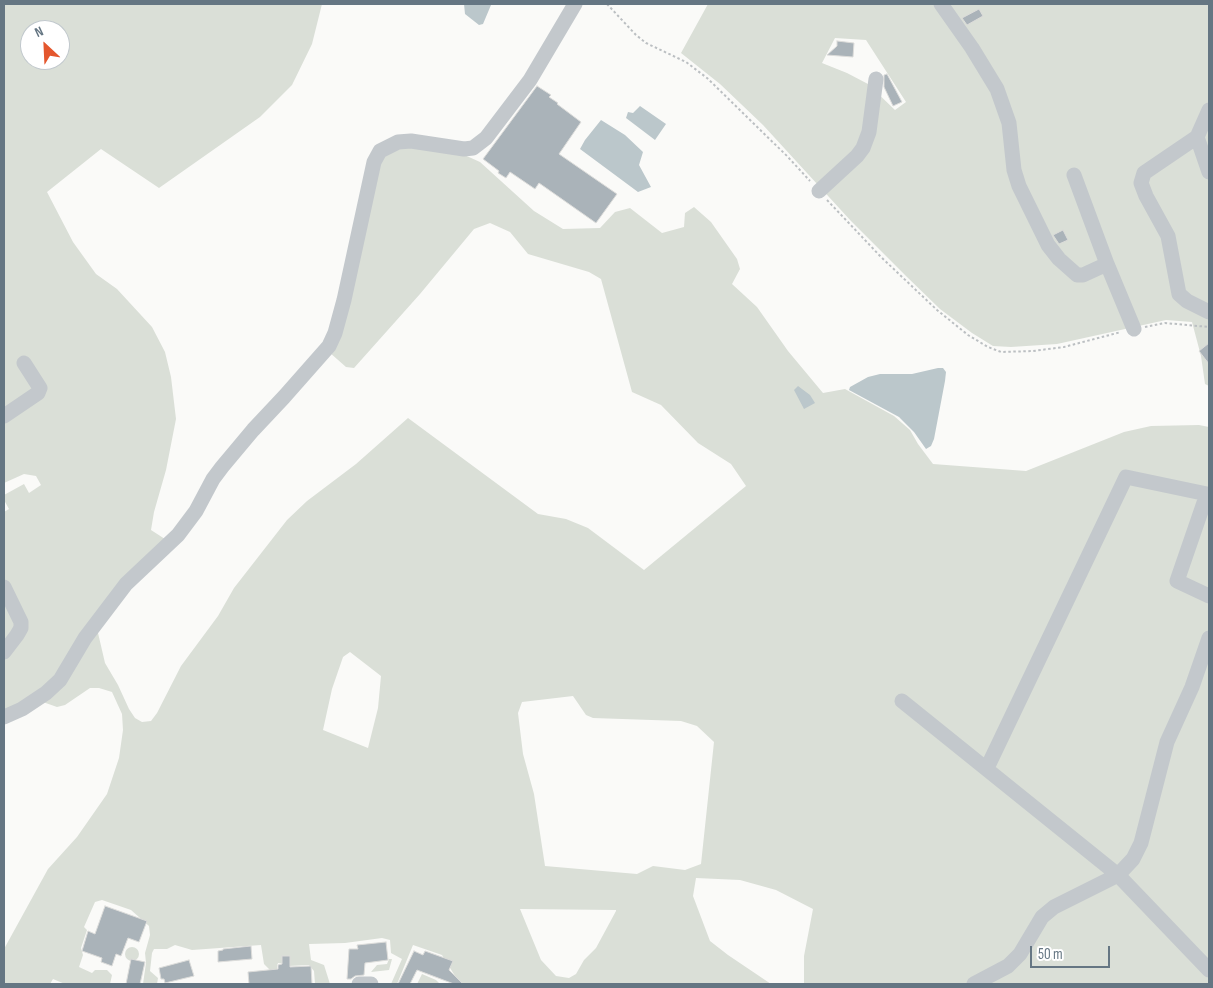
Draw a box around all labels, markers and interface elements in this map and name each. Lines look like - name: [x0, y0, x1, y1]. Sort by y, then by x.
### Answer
- north arrow: [20, 20, 70, 70]
- text: N: [32, 23, 46, 41]
- scale bar: [1033, 936, 1113, 968]
- text: 50 m: [1038, 945, 1063, 964]

